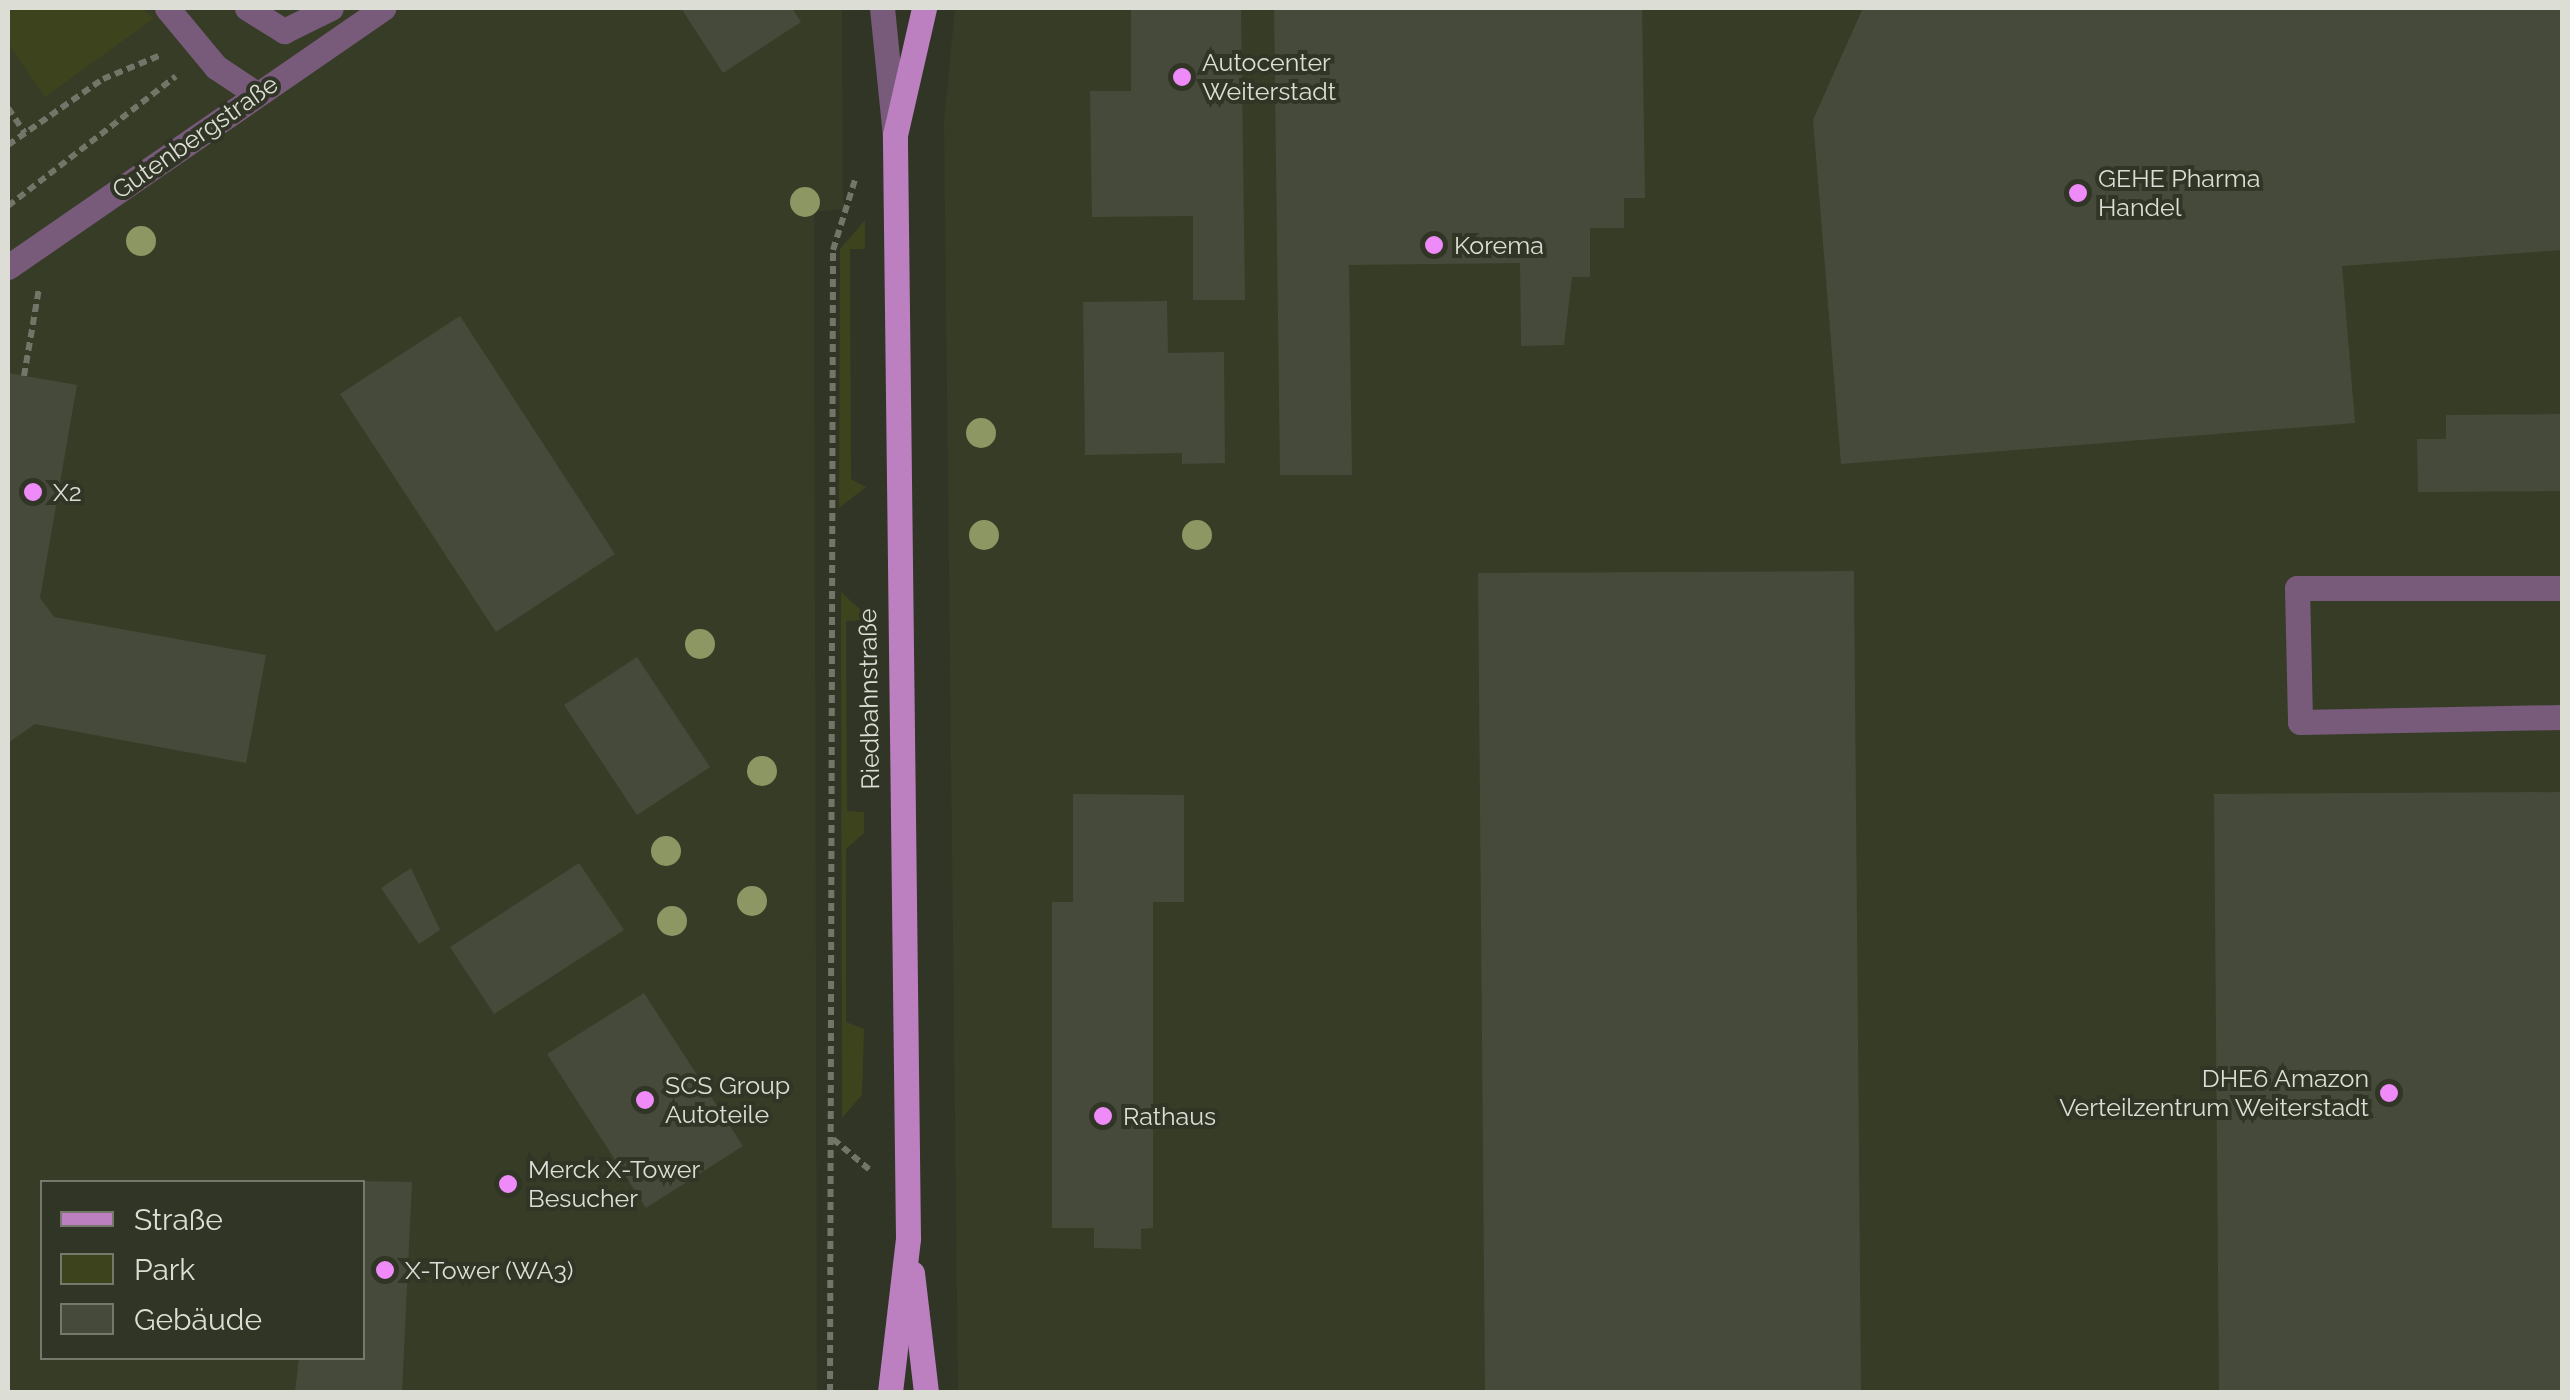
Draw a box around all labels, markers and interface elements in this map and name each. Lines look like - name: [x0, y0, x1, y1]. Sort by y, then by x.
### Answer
- place label: Autocenter Weiterstadt: [1202, 48, 1336, 107]
- marker: Autocenter Weiterstadt: [1171, 66, 1193, 88]
- street label: Gutenbergstraße: [106, 69, 284, 205]
- place label: GEHE Pharma Handel: [2098, 164, 2260, 223]
- marker: GEHE Pharma Handel: [2067, 182, 2089, 204]
- place label: Korema: [1454, 230, 1544, 260]
- marker: Korema: [1423, 234, 1445, 256]
- place label: X2: [53, 477, 82, 507]
- marker: X2: [22, 481, 44, 503]
- street label: Riedbahnstraße: [852, 608, 886, 790]
- place label: DHE6 Amazon Verteilzentrum Weiterstadt: [2058, 1064, 2369, 1123]
- place label: SCS Group Autoteile: [665, 1071, 790, 1130]
- marker: DHE6 Amazon Verteilzentrum Weiterstadt: [2378, 1082, 2400, 1104]
- marker: SCS Group Autoteile: [634, 1089, 656, 1111]
- place label: Rathaus: [1123, 1101, 1216, 1131]
- marker: Rathaus: [1092, 1105, 1114, 1127]
- place label: Merck X-Tower Besucher: [528, 1155, 701, 1214]
- marker: Merck X-Tower Besucher: [497, 1173, 519, 1195]
- legend: [40, 1180, 365, 1360]
- text: Straße: [134, 1202, 223, 1237]
- text: Park: [134, 1252, 195, 1287]
- place label: X-Tower (WA3): [405, 1255, 574, 1285]
- marker: X-Tower (WA3): [374, 1259, 396, 1281]
- text: Gebäude: [134, 1302, 262, 1337]

